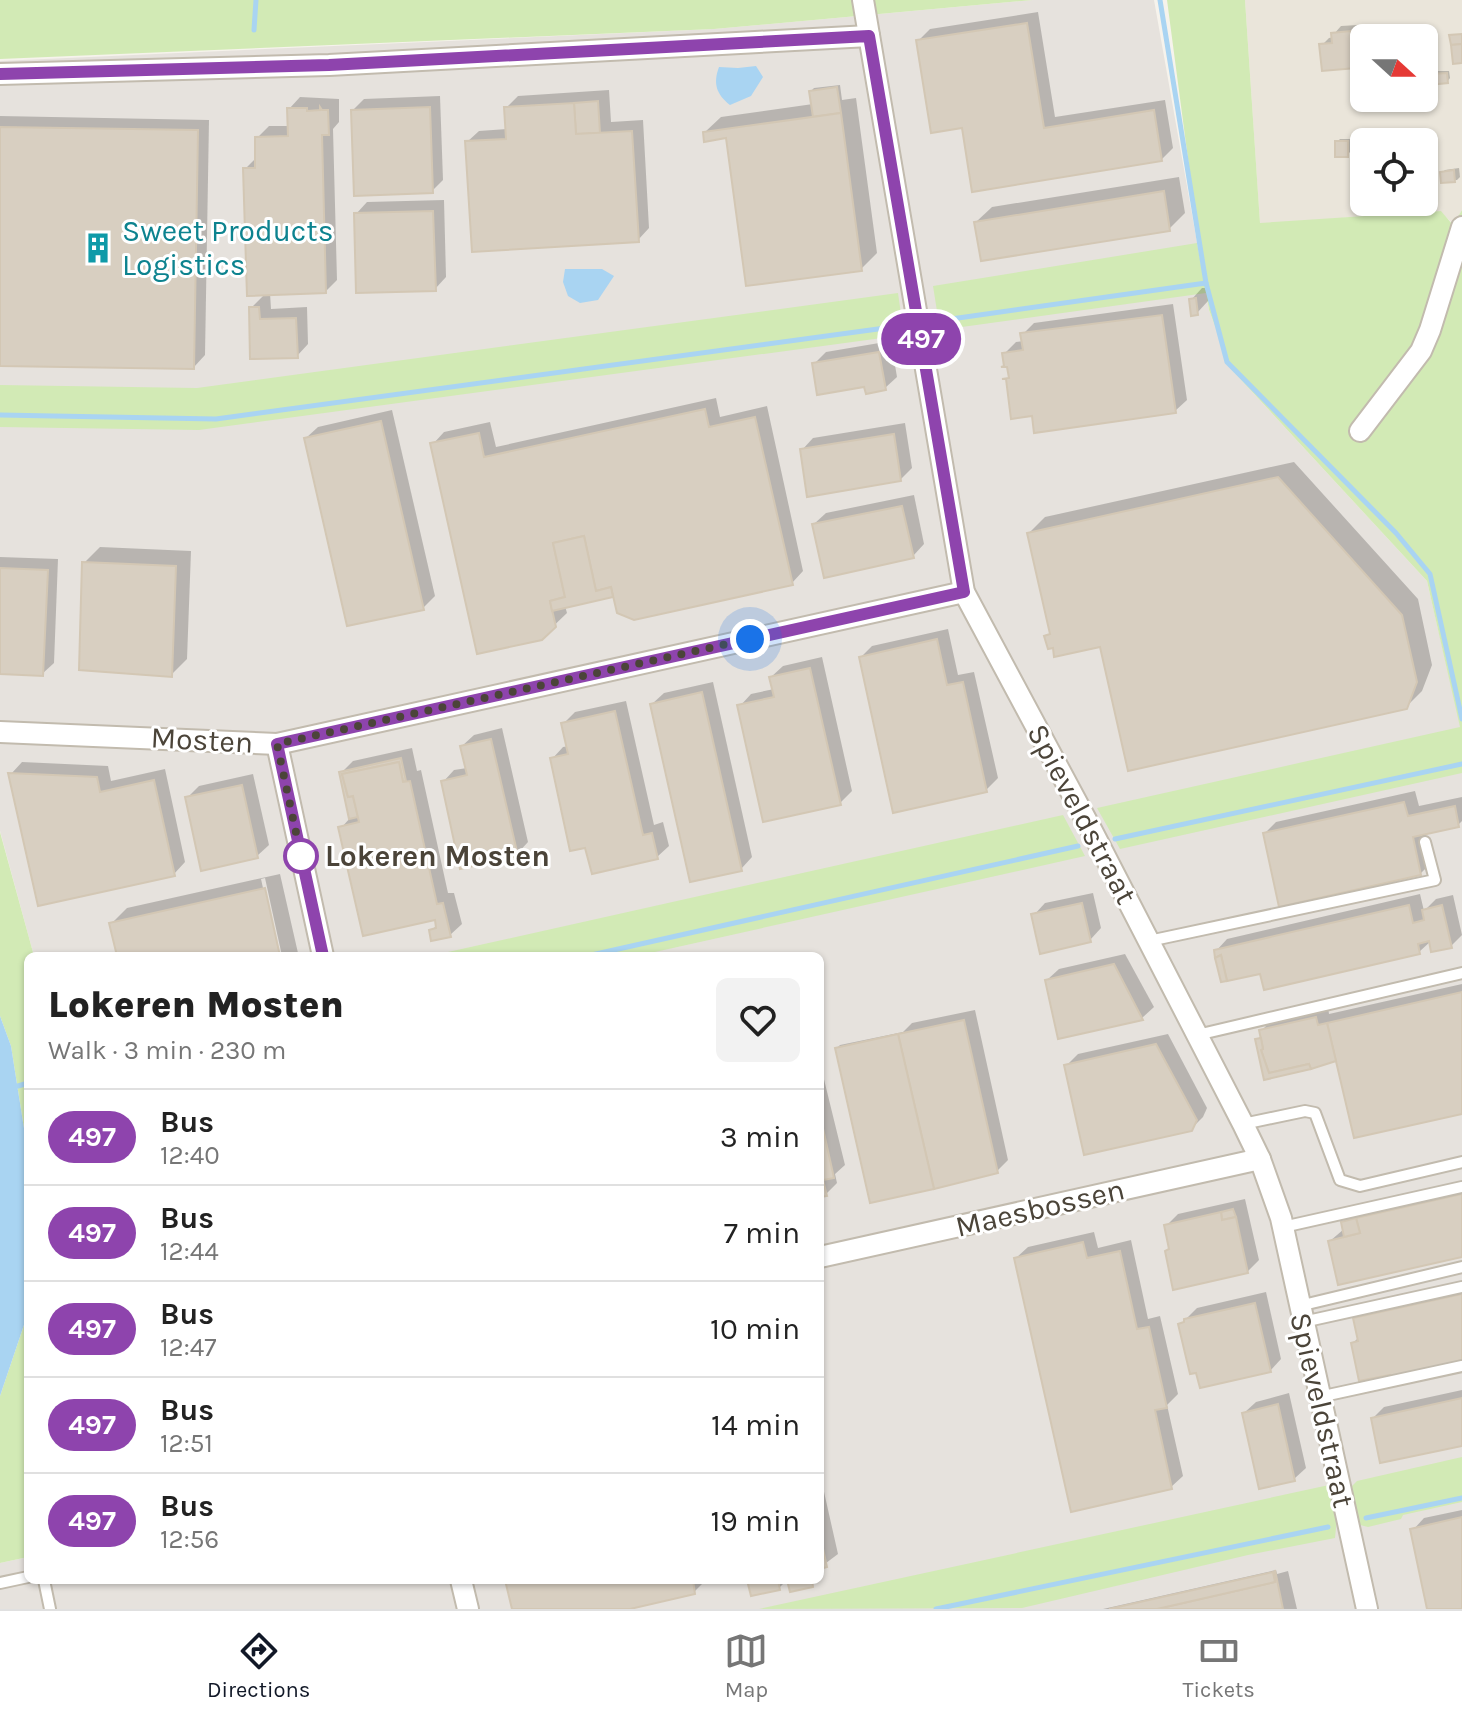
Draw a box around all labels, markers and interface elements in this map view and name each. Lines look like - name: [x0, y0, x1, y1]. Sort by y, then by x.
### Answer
- north arrow: [1350, 24, 1438, 112]
- map controls: [1350, 24, 1438, 216]
- button: locate: [1350, 128, 1438, 216]
- place label: Sweet Products Logistics: [122, 213, 333, 283]
- building icon: Sweet Products Logistics: [81, 231, 115, 265]
- line badge: 497: [875, 313, 967, 365]
- text: 497: [897, 322, 945, 355]
- your location: [730, 619, 770, 659]
- street label: Spieveldstraat: [1019, 718, 1145, 910]
- street label: Mosten: [150, 719, 254, 761]
- place label: Lokeren Mosten: [325, 838, 550, 874]
- marker: Lokeren Mosten: [284, 839, 318, 873]
- button: heart: [716, 978, 800, 1062]
- text: Lokeren Mosten: [48, 982, 344, 1027]
- text: Walk · 3 min · 230 m: [48, 1035, 286, 1066]
- text: Bus: [160, 1104, 214, 1140]
- text: 3 min: [720, 1119, 800, 1155]
- text: 497: [68, 1120, 116, 1153]
- text: 12:40: [160, 1140, 220, 1171]
- street label: Maesbossen: [952, 1171, 1128, 1245]
- text: Bus: [160, 1200, 214, 1236]
- text: 7 min: [724, 1215, 800, 1251]
- text: 497: [68, 1216, 116, 1249]
- text: 12:44: [160, 1236, 219, 1267]
- text: Bus: [160, 1296, 214, 1332]
- street label: Spieveldstraat: [1282, 1309, 1362, 1511]
- text: 10 min: [710, 1311, 800, 1347]
- text: 497: [68, 1312, 116, 1345]
- text: 12:47: [160, 1332, 216, 1363]
- text: Bus: [160, 1392, 214, 1428]
- text: 14 min: [711, 1407, 800, 1443]
- text: 497: [68, 1408, 116, 1441]
- text: 12:51: [160, 1428, 213, 1459]
- text: Bus: [160, 1488, 214, 1524]
- text: 19 min: [710, 1503, 800, 1539]
- text: 497: [68, 1504, 116, 1537]
- text: 12:56: [160, 1524, 219, 1555]
- tab: Directions: [207, 1629, 310, 1703]
- tab: Map: [724, 1629, 768, 1703]
- tab: Tickets: [1182, 1629, 1255, 1703]

